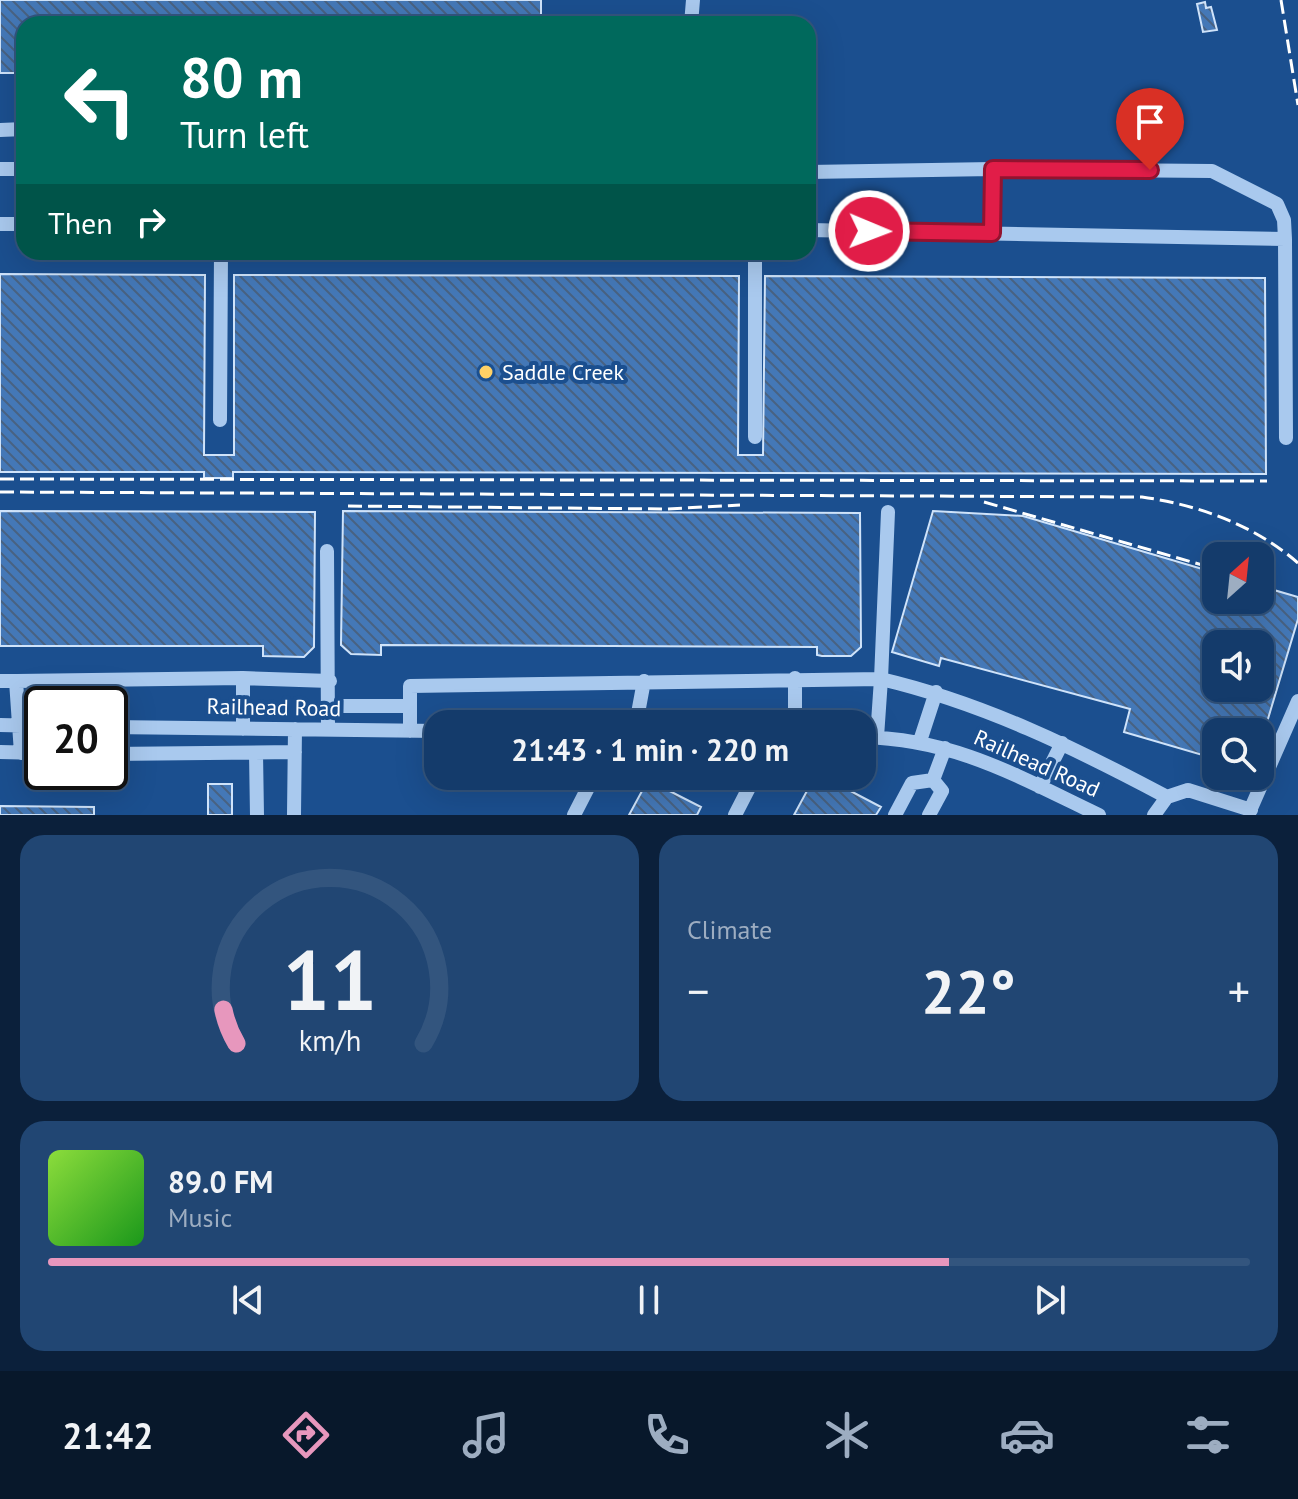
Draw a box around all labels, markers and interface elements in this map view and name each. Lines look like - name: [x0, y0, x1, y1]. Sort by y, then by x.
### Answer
- text: 80 m: [180, 41, 303, 113]
- icon: left: [48, 48, 152, 152]
- pin: [1116, 88, 1184, 170]
- icon: arrive: [1128, 100, 1172, 144]
- text: Turn left: [180, 111, 309, 158]
- position arrow: [827, 189, 911, 273]
- icon: right: [129, 200, 173, 244]
- text: Then: [48, 203, 113, 242]
- place label: Saddle Creek: [502, 358, 625, 386]
- marker: Saddle Creek: [477, 363, 495, 381]
- north arrow: [1202, 542, 1274, 614]
- map controls: [1202, 542, 1274, 790]
- button: sound: [1202, 630, 1274, 702]
- speed limit sign: 20: [24, 686, 128, 790]
- street label: Railhead Road: [207, 692, 341, 722]
- button: search: [1202, 718, 1274, 790]
- street label: Railhead Road: [970, 723, 1104, 803]
- text: 21:43 · 1 min · 220 m: [511, 730, 789, 769]
- text: Climate: [687, 913, 772, 946]
- text: 11: [282, 925, 377, 1033]
- text: 22°: [921, 952, 1016, 1030]
- text: −: [687, 962, 709, 1019]
- text: +: [1228, 962, 1250, 1019]
- text: km/h: [298, 1022, 361, 1059]
- text: 89.0 FM: [168, 1162, 273, 1201]
- text: Music: [168, 1201, 232, 1234]
- icon: previous: [226, 1278, 270, 1322]
- icon: pause: [627, 1278, 671, 1322]
- icon: next: [1028, 1278, 1072, 1322]
- icon: directions: [278, 1407, 334, 1463]
- icon: music: [458, 1407, 514, 1463]
- icon: phone: [639, 1407, 695, 1463]
- icon: climate: [819, 1407, 875, 1463]
- icon: car: [999, 1407, 1055, 1463]
- icon: filters: [1180, 1407, 1236, 1463]
- text: 21:42: [62, 1412, 154, 1459]

